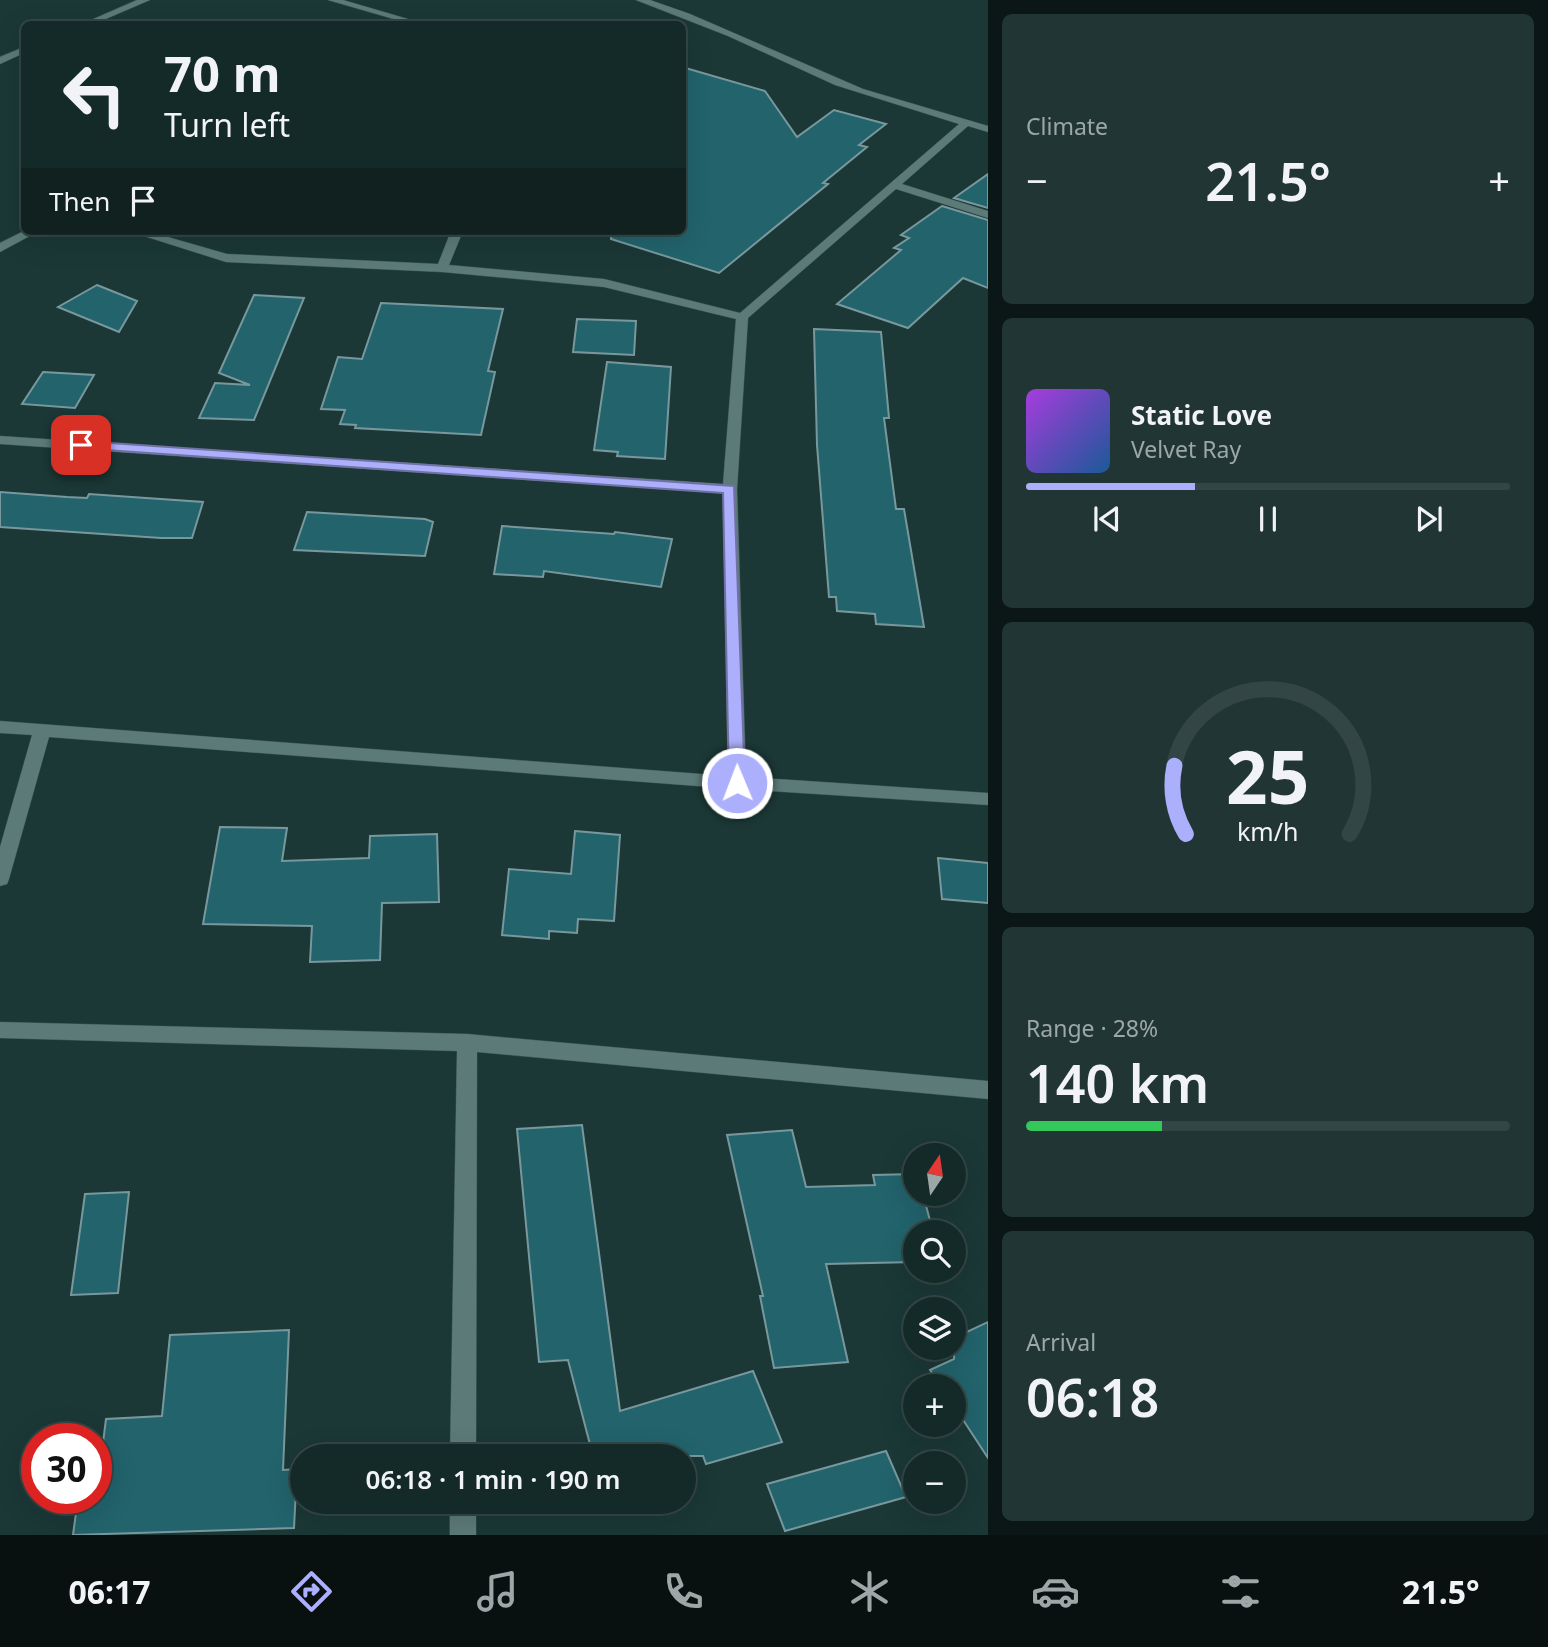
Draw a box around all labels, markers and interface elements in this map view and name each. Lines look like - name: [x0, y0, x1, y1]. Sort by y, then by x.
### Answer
- text: 70 m: [164, 40, 281, 106]
- icon: left: [49, 49, 140, 140]
- text: Turn left: [164, 103, 290, 146]
- text: Climate: [1026, 110, 1108, 142]
- text: 21.5°: [1205, 145, 1331, 216]
- text: −: [1026, 154, 1048, 206]
- text: +: [1488, 154, 1510, 206]
- icon: arrive: [124, 182, 162, 220]
- text: Then: [49, 183, 110, 219]
- text: Static Love: [1131, 397, 1272, 433]
- pin: [51, 415, 111, 475]
- icon: arrive: [62, 426, 100, 464]
- text: Velvet Ray: [1131, 433, 1241, 465]
- icon: previous: [1088, 500, 1126, 538]
- icon: pause: [1249, 500, 1287, 538]
- icon: next: [1410, 500, 1448, 538]
- text: 25: [1226, 726, 1310, 825]
- position arrow: [700, 746, 774, 820]
- text: km/h: [1237, 813, 1299, 847]
- text: Range · 28%: [1026, 1012, 1158, 1044]
- text: 140 km: [1026, 1047, 1209, 1118]
- north arrow: [903, 1143, 966, 1206]
- map controls: [903, 1143, 966, 1514]
- button: search: [903, 1220, 966, 1283]
- button: layers: [903, 1297, 966, 1360]
- text: Arrival: [1026, 1326, 1096, 1358]
- text: 06:18: [1026, 1361, 1159, 1432]
- button: +: [903, 1374, 966, 1437]
- speed limit sign: 30: [21, 1423, 112, 1514]
- button: −: [903, 1451, 966, 1514]
- text: 06:18 · 1 min · 190 m: [366, 1461, 620, 1497]
- icon: directions: [287, 1567, 336, 1616]
- icon: music: [473, 1567, 522, 1616]
- icon: phone: [659, 1567, 708, 1616]
- icon: climate: [845, 1567, 894, 1616]
- icon: car: [1031, 1567, 1080, 1616]
- icon: filters: [1216, 1567, 1265, 1616]
- text: 06:17: [68, 1570, 151, 1613]
- text: 21.5°: [1402, 1570, 1480, 1613]

